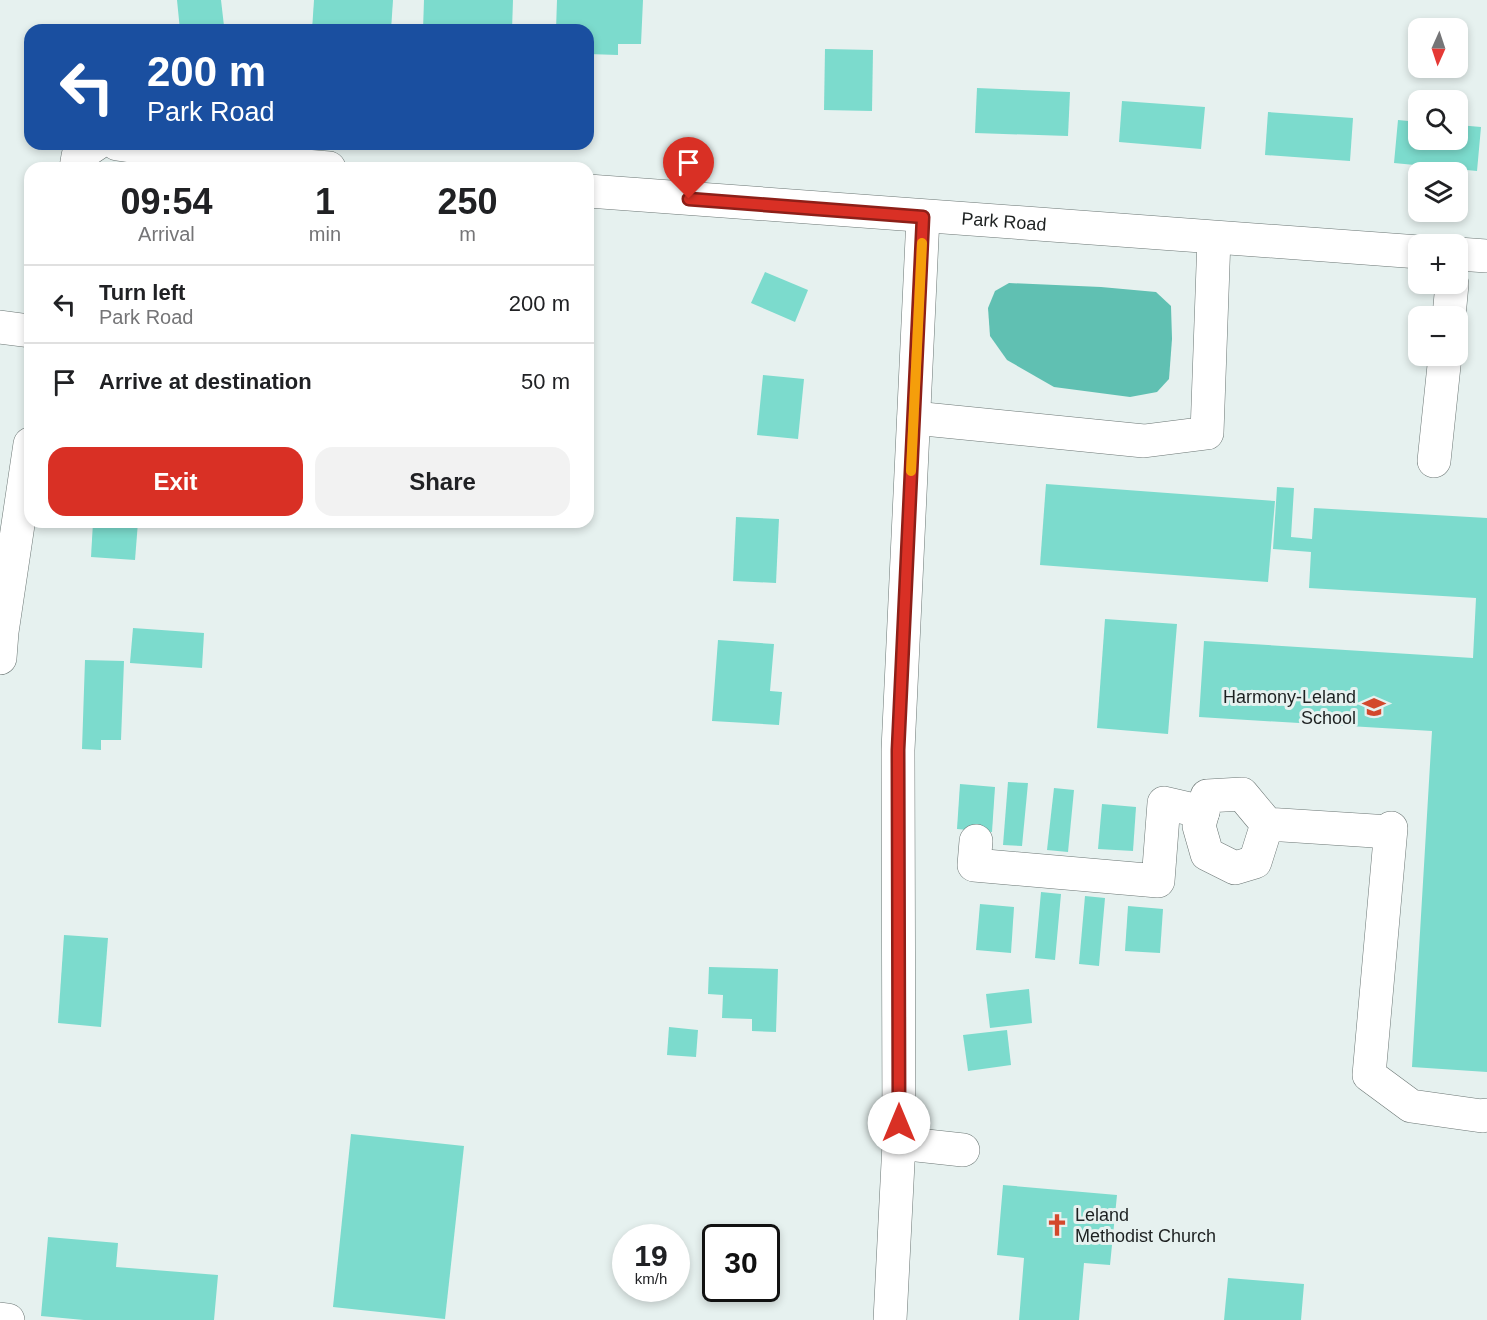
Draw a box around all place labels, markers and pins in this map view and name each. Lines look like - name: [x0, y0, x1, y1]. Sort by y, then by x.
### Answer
- pin: [663, 137, 714, 199]
- place label: Harmony-Leland School: [1223, 687, 1356, 728]
- school or university icon: Harmony-Leland School: [1361, 694, 1387, 720]
- place label: Leland Methodist Church: [1075, 1205, 1216, 1246]
- church icon: Leland Methodist Church: [1044, 1212, 1070, 1238]

